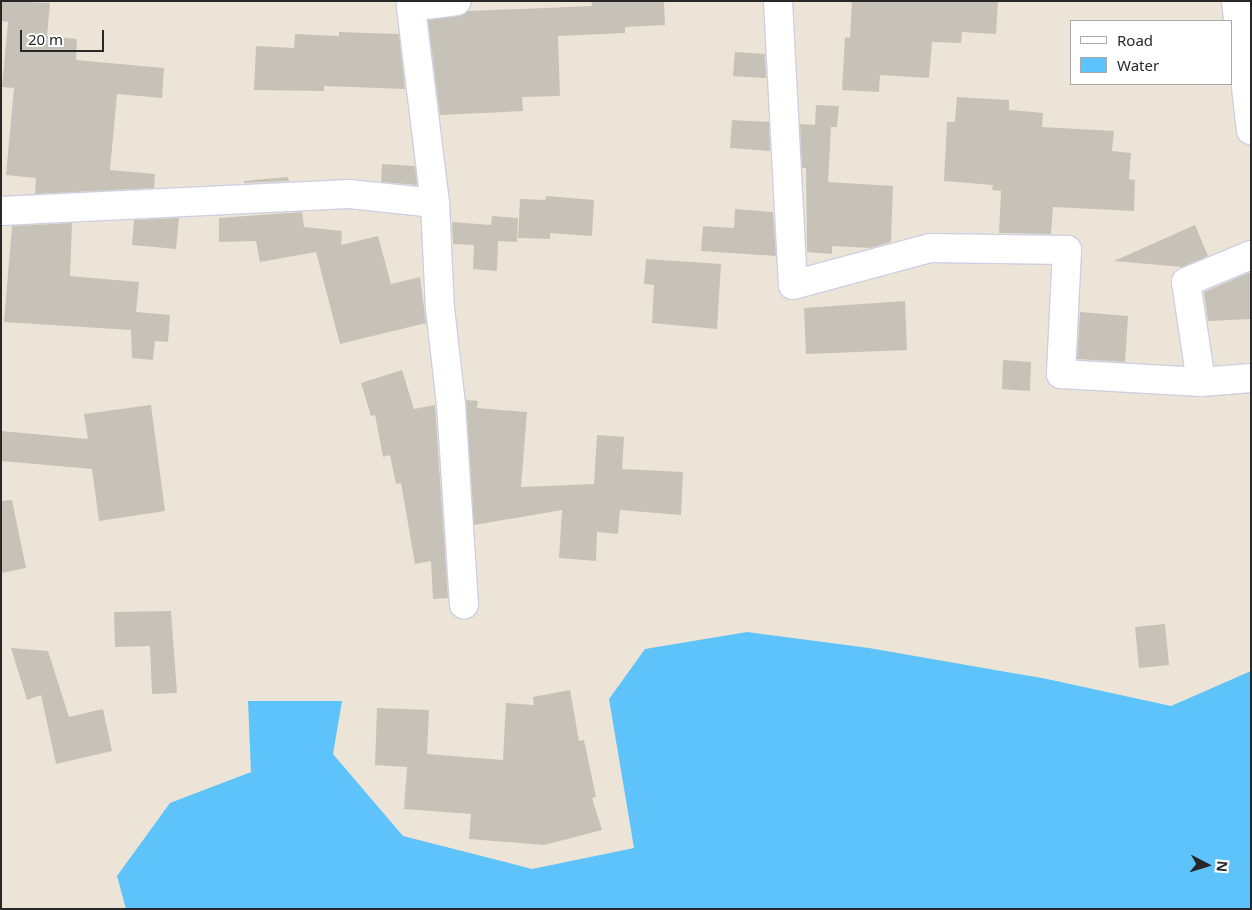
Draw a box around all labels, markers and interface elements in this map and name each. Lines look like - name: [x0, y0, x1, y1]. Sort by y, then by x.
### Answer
- scale bar: [22, 20, 106, 52]
- legend: [1070, 20, 1232, 85]
- text: 20 m: [28, 29, 63, 49]
- text: Road: [1117, 30, 1153, 50]
- text: Water: [1117, 55, 1159, 75]
- north arrow: [1182, 840, 1232, 890]
- text: N: [1212, 860, 1232, 873]

